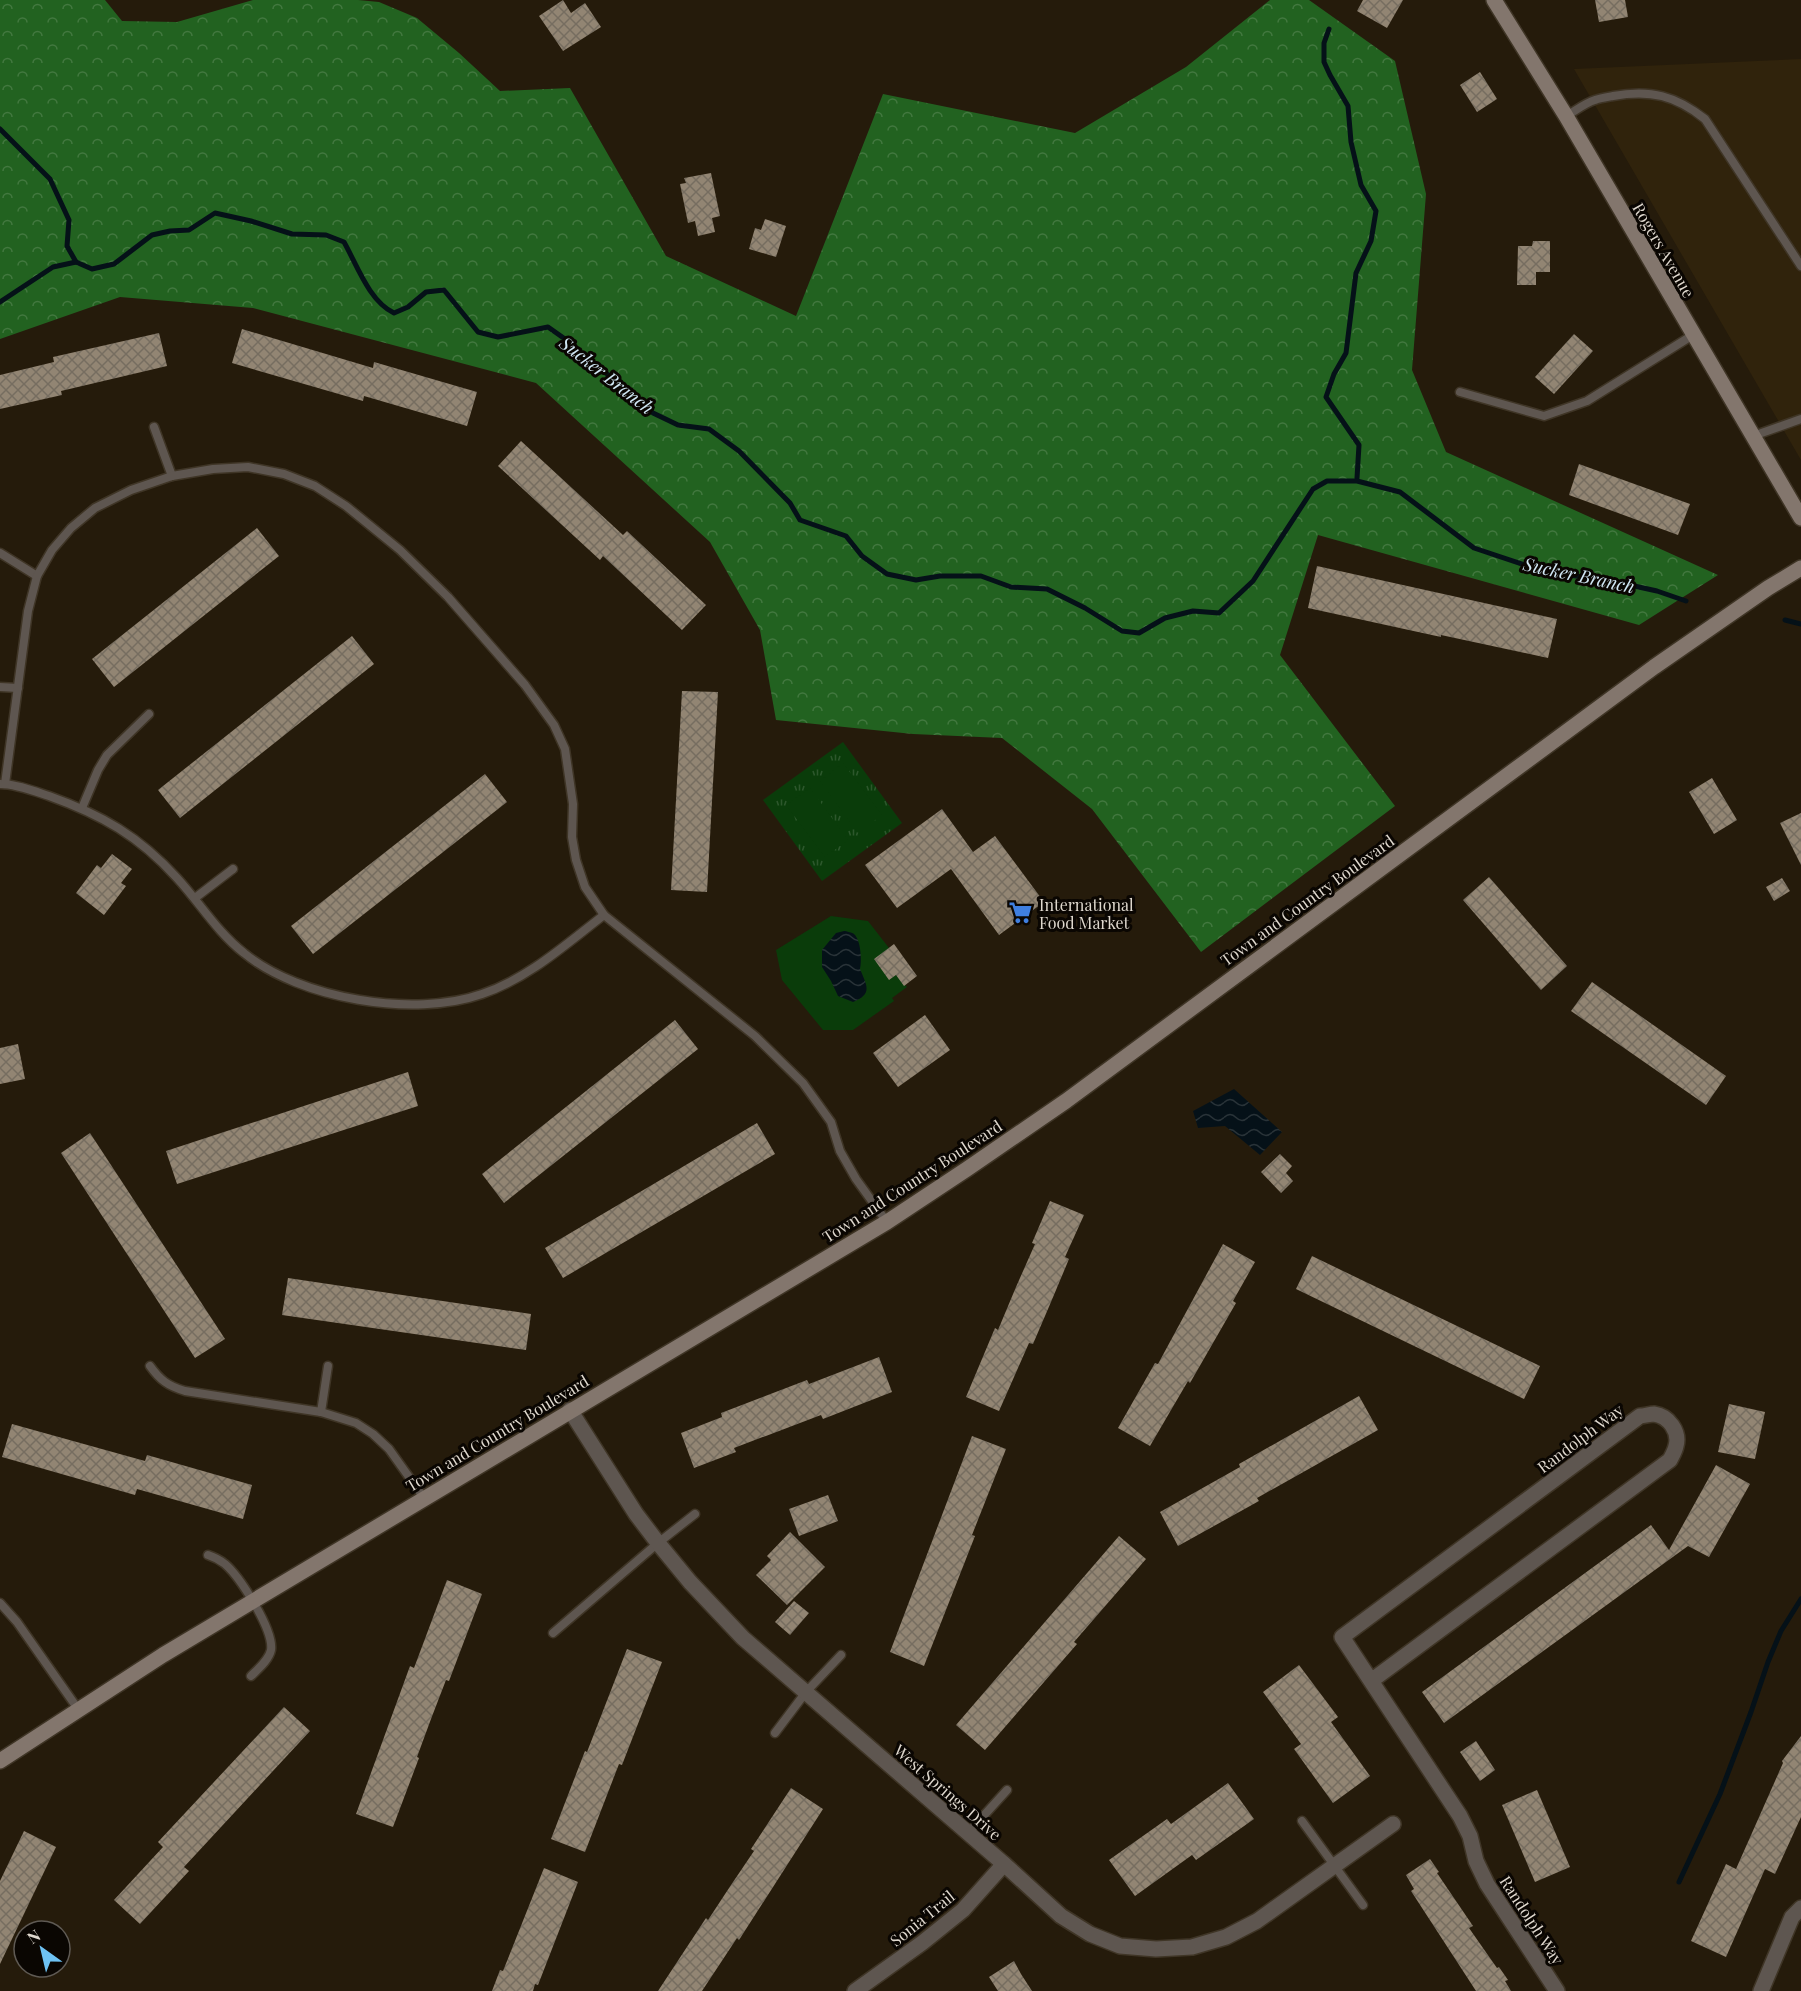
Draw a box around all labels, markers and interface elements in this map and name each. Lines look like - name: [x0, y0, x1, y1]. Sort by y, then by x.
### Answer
- street label: Rogers Avenue: [1628, 199, 1700, 301]
- water label: Sucker Branch: [554, 330, 659, 419]
- water label: Sucker Branch: [1520, 551, 1637, 598]
- street label: Town and Country Boulevard: [1216, 830, 1398, 970]
- place label: International Food Market: [1039, 894, 1134, 933]
- supermarket icon: International Food Market: [1008, 900, 1034, 926]
- street label: Town and Country Boulevard: [818, 1115, 1006, 1247]
- street label: Town and Country Boulevard: [402, 1370, 592, 1496]
- street label: Randolph Way: [1533, 1399, 1627, 1477]
- street label: West Springs Drive: [889, 1739, 1006, 1844]
- street label: Randolph Way: [1495, 1871, 1569, 1969]
- street label: Sonia Trail: [885, 1885, 959, 1950]
- north arrow: [12, 1919, 72, 1979]
- text: N: [23, 1924, 44, 1948]

